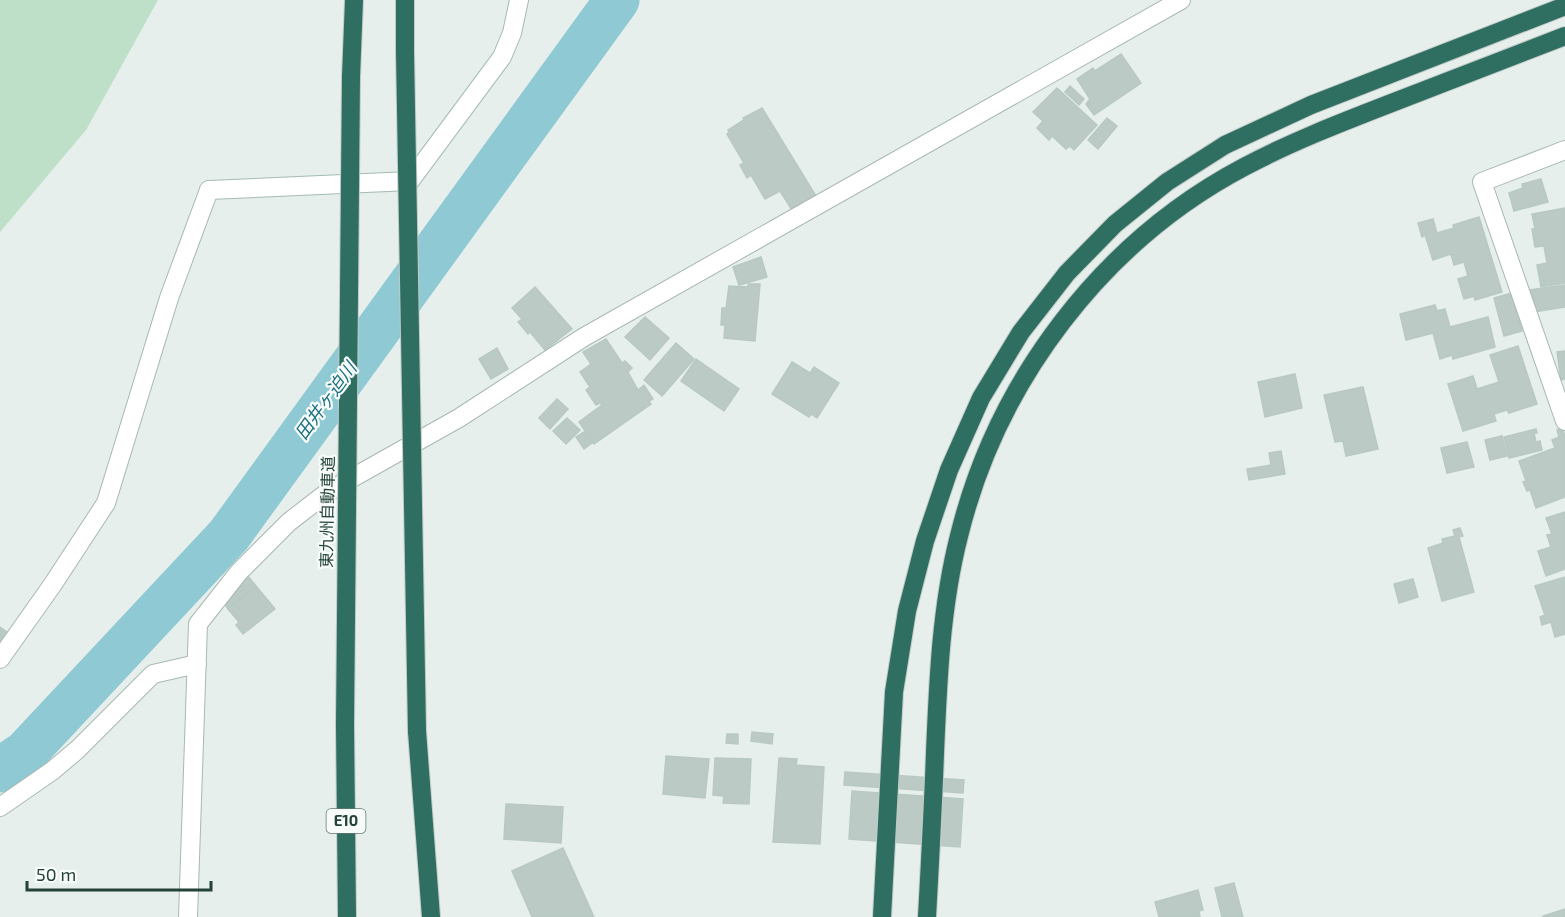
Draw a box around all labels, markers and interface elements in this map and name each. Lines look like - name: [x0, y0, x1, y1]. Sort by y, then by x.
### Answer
- water label: 田井ヶ迫川: [290, 356, 362, 443]
- street label: 東九州自動車道: [316, 456, 337, 568]
- road number: E10: [326, 809, 366, 833]
- scale bar: [27, 854, 212, 892]
- text: 50 m: [36, 863, 76, 885]

